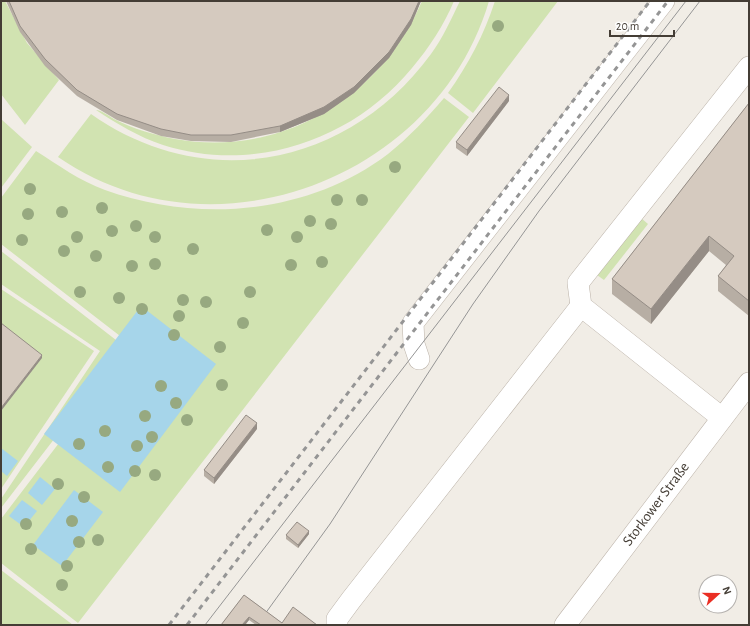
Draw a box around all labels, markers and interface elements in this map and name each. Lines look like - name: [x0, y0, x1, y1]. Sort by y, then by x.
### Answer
- scale bar: [610, 12, 674, 38]
- text: 20 m: [616, 20, 639, 32]
- street label: Storkower Straße: [620, 459, 692, 549]
- north arrow: [698, 574, 738, 614]
- text: N: [720, 585, 733, 596]

